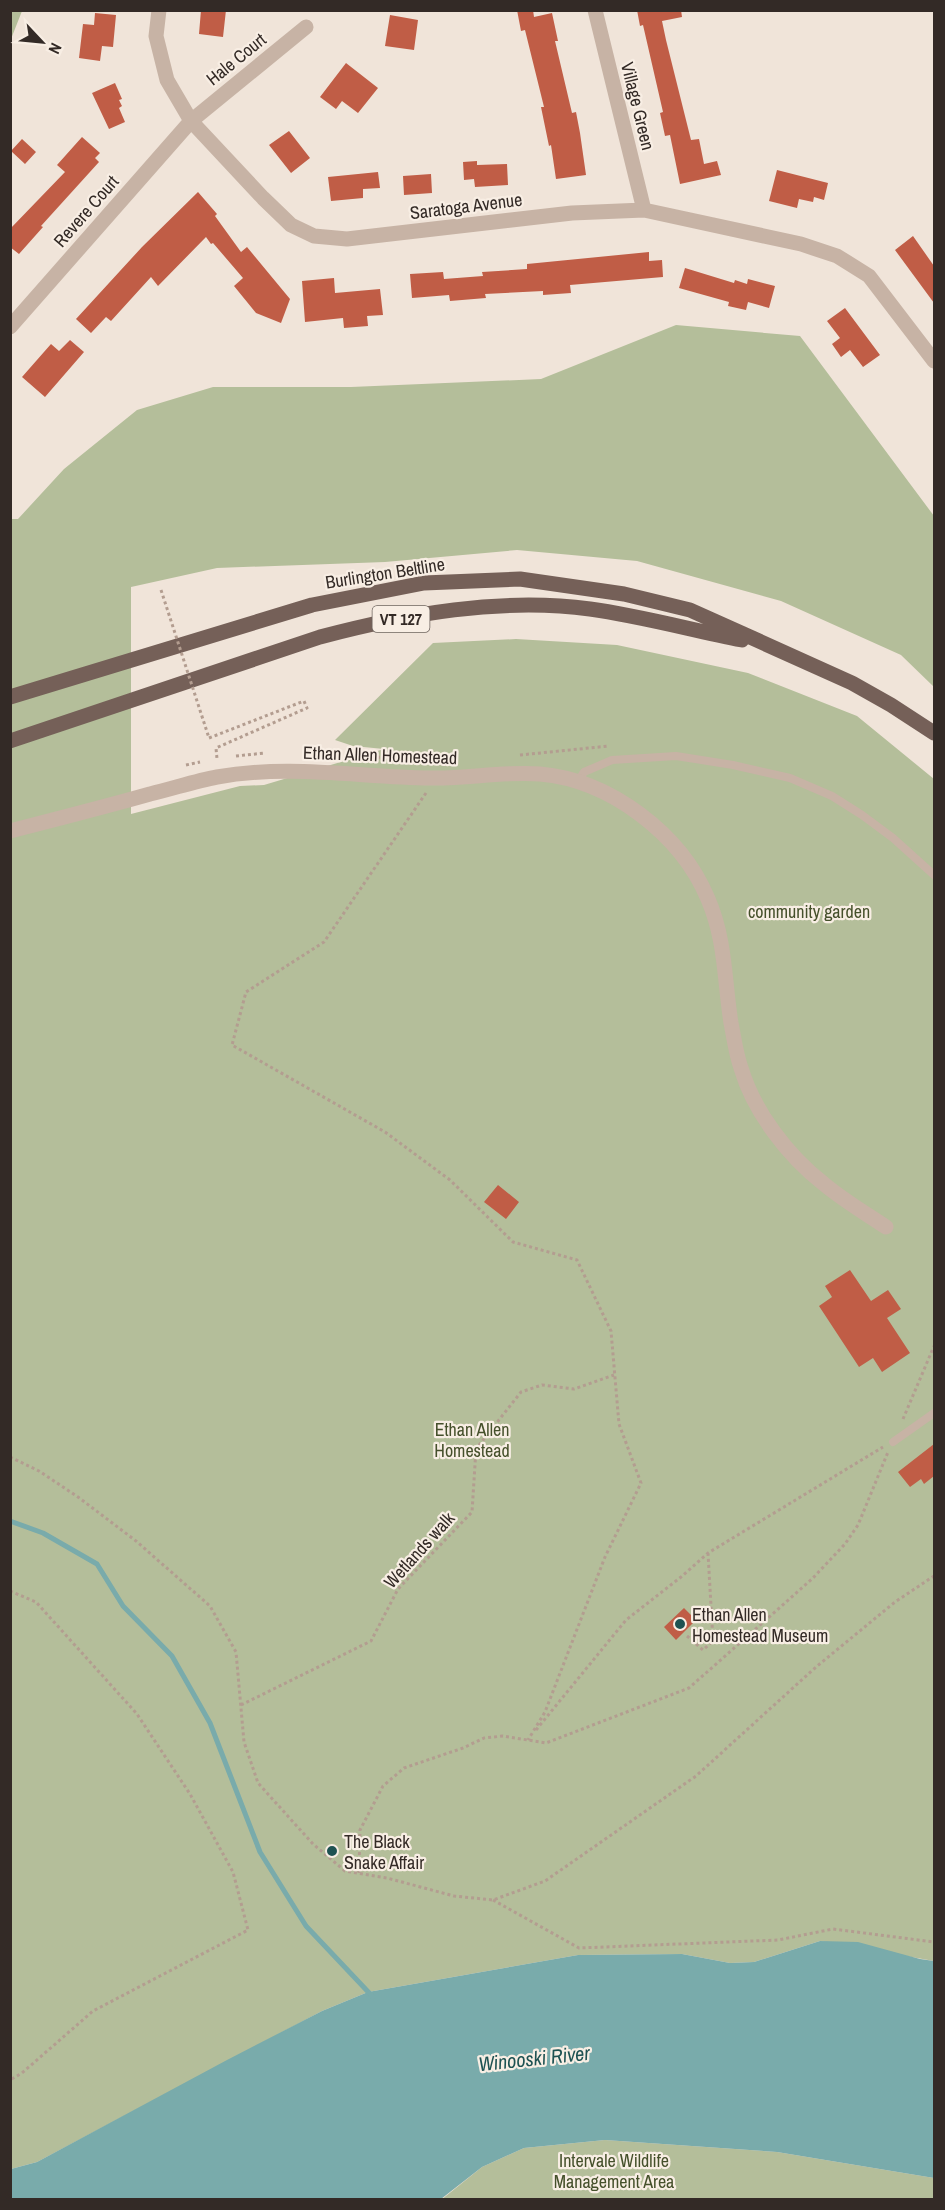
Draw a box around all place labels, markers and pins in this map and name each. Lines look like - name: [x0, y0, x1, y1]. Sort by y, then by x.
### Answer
- place label: Ethan Allen Homestead Museum: [692, 1602, 828, 1648]
- marker: Ethan Allen Homestead Museum: [673, 1617, 687, 1631]
- place label: The Black Snake Affair: [344, 1829, 424, 1875]
- marker: The Black Snake Affair: [325, 1844, 339, 1858]

